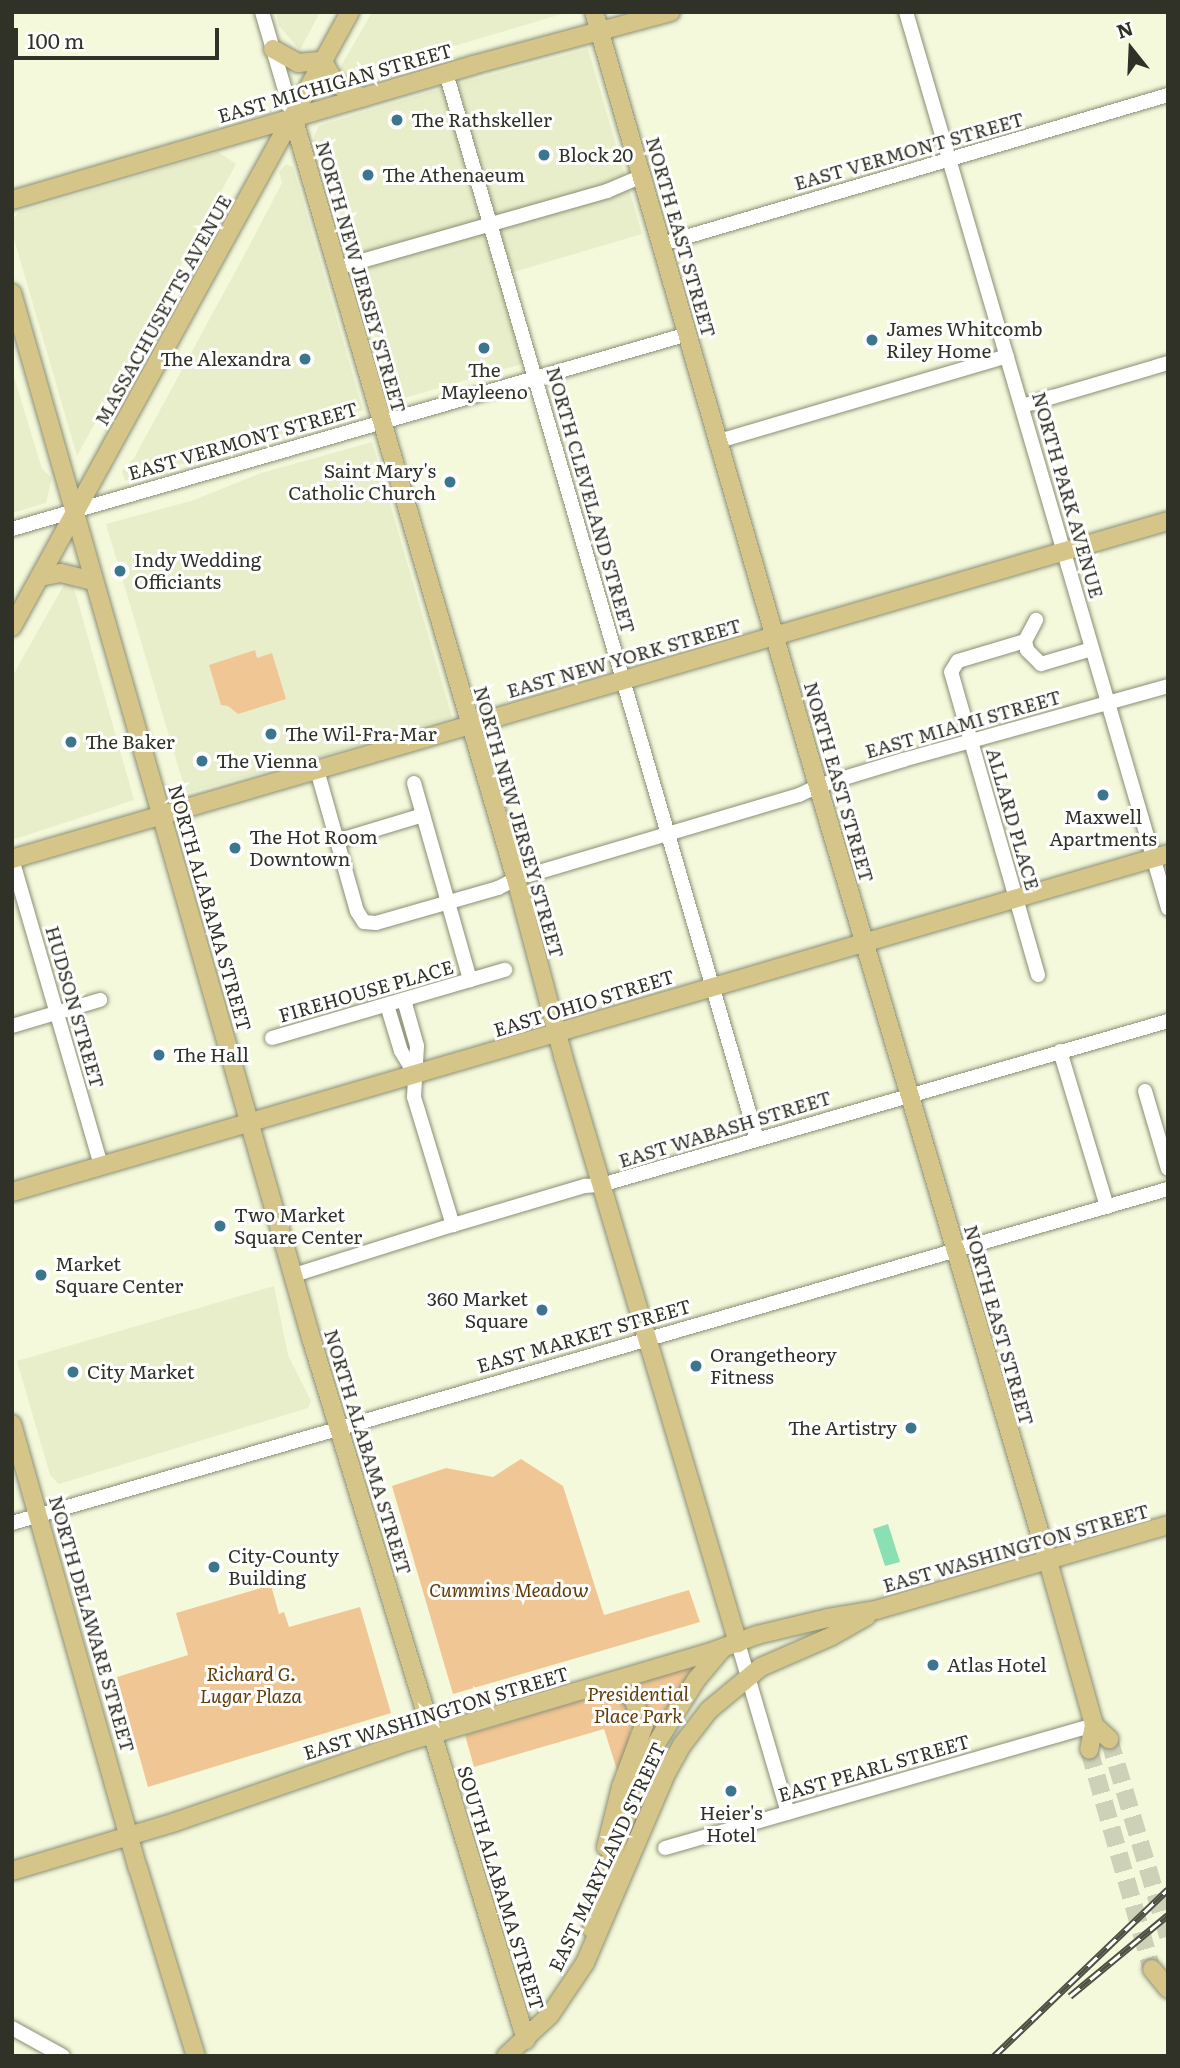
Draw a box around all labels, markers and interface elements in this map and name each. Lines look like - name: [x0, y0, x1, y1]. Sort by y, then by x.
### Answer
- text: N: [1113, 13, 1136, 45]
- scale bar: [18, 14, 222, 58]
- north arrow: [1096, 14, 1166, 84]
- text: 100 m: [27, 24, 84, 55]
- street label: EAST MICHIGAN STREET: [215, 39, 455, 127]
- street label: EAST VERMONT STREET: [791, 107, 1027, 195]
- place label: The Rathskeller: [411, 109, 552, 131]
- marker: The Rathskeller: [389, 112, 405, 128]
- street label: NORTH EAST STREET: [641, 134, 721, 340]
- street label: NORTH NEW JERSEY STREET: [311, 138, 411, 416]
- place label: Block 20: [558, 144, 633, 166]
- marker: Block 20: [536, 147, 552, 163]
- place label: The Athenaeum: [382, 164, 525, 186]
- marker: The Athenaeum: [360, 167, 376, 183]
- street label: MASSACHUSETTS AVENUE: [90, 191, 236, 429]
- place label: James Whitcomb Riley Home: [886, 318, 1043, 362]
- marker: James Whitcomb Riley Home: [864, 332, 880, 348]
- marker: The Mayleeno: [476, 340, 492, 356]
- place label: The Alexandra: [160, 348, 291, 370]
- marker: The Alexandra: [297, 351, 313, 367]
- place label: The Mayleeno: [440, 359, 528, 403]
- street label: NORTH CLEVELAND STREET: [542, 364, 640, 636]
- street label: NORTH PARK AVENUE: [1028, 389, 1108, 601]
- street label: EAST VERMONT STREET: [125, 397, 361, 485]
- place label: Saint Mary's Catholic Church: [288, 460, 436, 504]
- marker: Saint Mary's Catholic Church: [442, 474, 458, 490]
- place label: Indy Wedding Officiants: [134, 549, 261, 593]
- marker: Indy Wedding Officiants: [112, 563, 128, 579]
- street label: EAST NEW YORK STREET: [504, 614, 744, 702]
- street label: NORTH EAST STREET: [799, 679, 879, 885]
- street label: NORTH NEW JERSEY STREET: [469, 683, 569, 961]
- street label: EAST MIAMI STREET: [862, 685, 1064, 763]
- place label: The Wil-Fra-Mar: [285, 723, 437, 745]
- marker: The Wil-Fra-Mar: [263, 726, 279, 742]
- place label: The Baker: [85, 731, 175, 753]
- marker: The Baker: [63, 734, 79, 750]
- street label: ALLARD PLACE: [982, 745, 1044, 893]
- place label: The Vienna: [216, 750, 318, 772]
- marker: The Vienna: [194, 753, 210, 769]
- street label: NORTH ALABAMA STREET: [164, 782, 256, 1034]
- marker: Maxwell Apartments: [1095, 787, 1111, 803]
- place label: Maxwell Apartments: [1049, 806, 1157, 850]
- place label: The Hot Room Downtown: [249, 826, 378, 870]
- marker: The Hot Room Downtown: [227, 840, 243, 856]
- street label: HUDSON STREET: [41, 923, 109, 1091]
- street label: FIREHOUSE PLACE: [276, 955, 456, 1027]
- street label: EAST OHIO STREET: [491, 965, 677, 1041]
- place label: The Hall: [173, 1044, 249, 1066]
- marker: The Hall: [151, 1047, 167, 1063]
- street label: EAST WABASH STREET: [616, 1086, 834, 1172]
- place label: Two Market Square Center: [234, 1204, 362, 1248]
- marker: Two Market Square Center: [212, 1218, 228, 1234]
- street label: NORTH EAST STREET: [959, 1222, 1039, 1428]
- place label: Market Square Center: [55, 1253, 183, 1297]
- marker: Market Square Center: [33, 1267, 49, 1283]
- place label: 360 Market Square: [427, 1288, 528, 1332]
- street label: EAST MARKET STREET: [474, 1294, 694, 1378]
- marker: 360 Market Square: [534, 1302, 550, 1318]
- street label: NORTH ALABAMA STREET: [320, 1326, 416, 1578]
- place label: Orangetheory Fitness: [710, 1344, 837, 1388]
- marker: Orangetheory Fitness: [688, 1358, 704, 1374]
- place label: City Market: [87, 1361, 194, 1383]
- marker: City Market: [65, 1364, 81, 1380]
- place label: The Artistry: [788, 1417, 897, 1439]
- marker: The Artistry: [903, 1420, 919, 1436]
- street label: NORTH DELAWARE STREET: [44, 1493, 140, 1755]
- street label: EAST WASHINGTON STREET: [880, 1499, 1152, 1597]
- place label: City-County Building: [228, 1545, 339, 1589]
- marker: City-County Building: [206, 1559, 222, 1575]
- park label: Cummins Meadow: [429, 1579, 589, 1601]
- place label: Atlas Hotel: [947, 1654, 1047, 1676]
- marker: Atlas Hotel: [925, 1657, 941, 1673]
- street label: EAST WASHINGTON STREET: [301, 1662, 571, 1764]
- park label: Richard G. Lugar Plaza: [200, 1663, 302, 1707]
- park label: Presidential Place Park: [587, 1683, 689, 1727]
- street label: EAST PEARL STREET: [775, 1730, 973, 1806]
- street label: EAST MARYLAND STREET: [544, 1739, 670, 1975]
- street label: SOUTH ALABAMA STREET: [453, 1763, 549, 2013]
- marker: Heier's Hotel: [723, 1783, 739, 1799]
- place label: Heier's Hotel: [699, 1802, 763, 1846]

